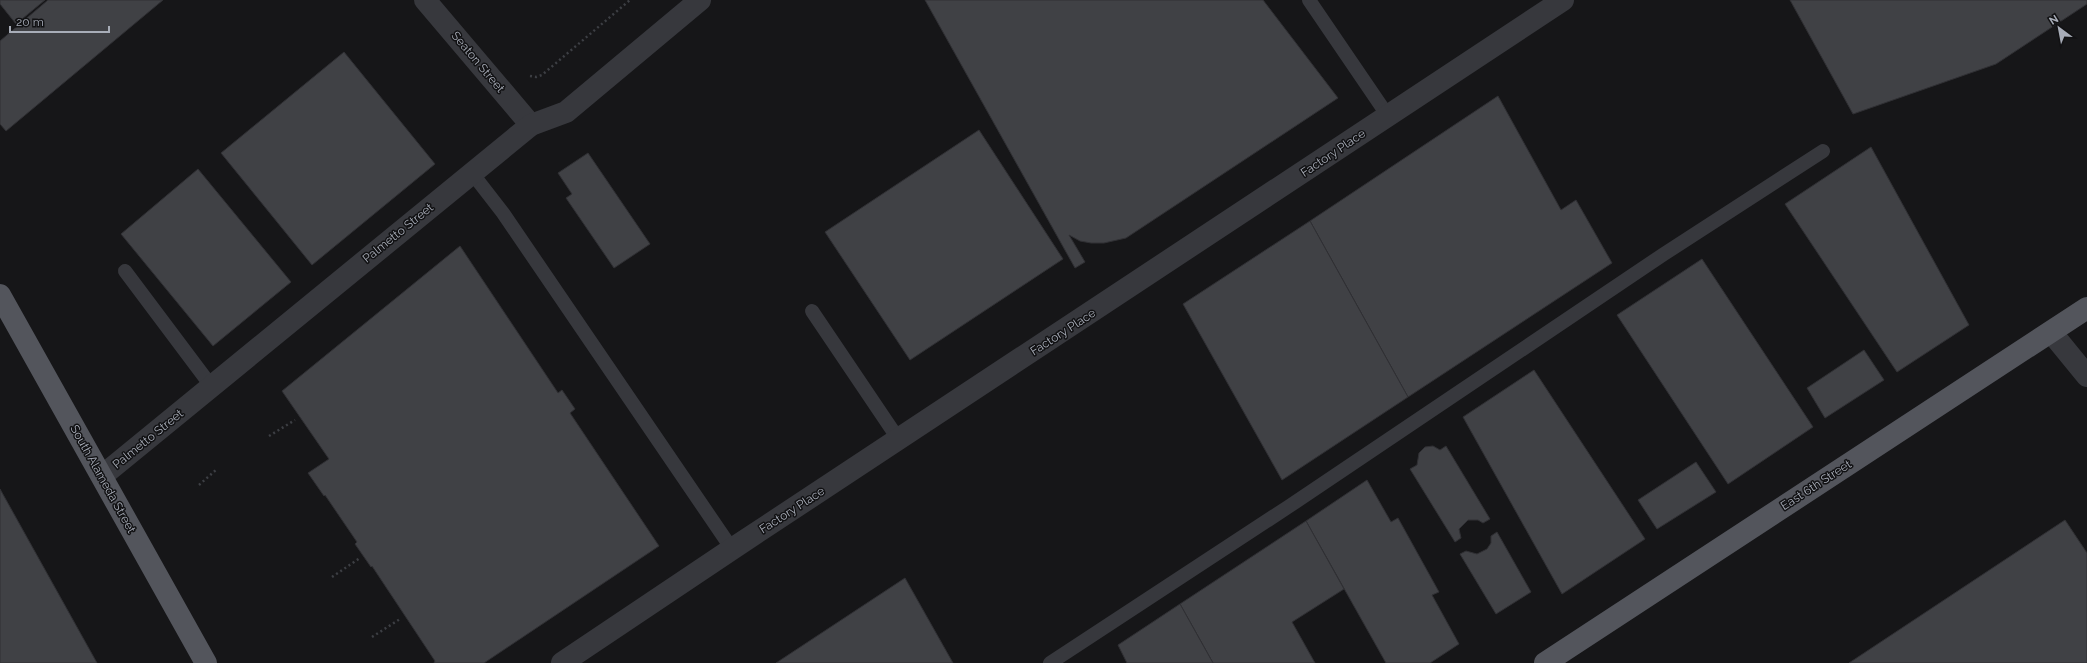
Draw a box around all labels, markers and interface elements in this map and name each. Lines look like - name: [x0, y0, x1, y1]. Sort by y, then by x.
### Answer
- scale bar: [10, 8, 109, 34]
- north arrow: [2039, 8, 2079, 48]
- text: N: [2047, 12, 2061, 28]
- text: 20 m: [16, 15, 44, 29]
- street label: Seaton Street: [448, 29, 508, 95]
- street label: Factory Place: [1298, 126, 1368, 180]
- street label: Palmetto Street: [360, 200, 436, 266]
- street label: Factory Place: [1028, 306, 1098, 358]
- street label: Palmetto Street: [110, 406, 186, 472]
- street label: South Alameda Street: [67, 422, 139, 536]
- street label: East 6th Street: [1778, 457, 1854, 513]
- street label: Factory Place: [757, 484, 827, 536]

